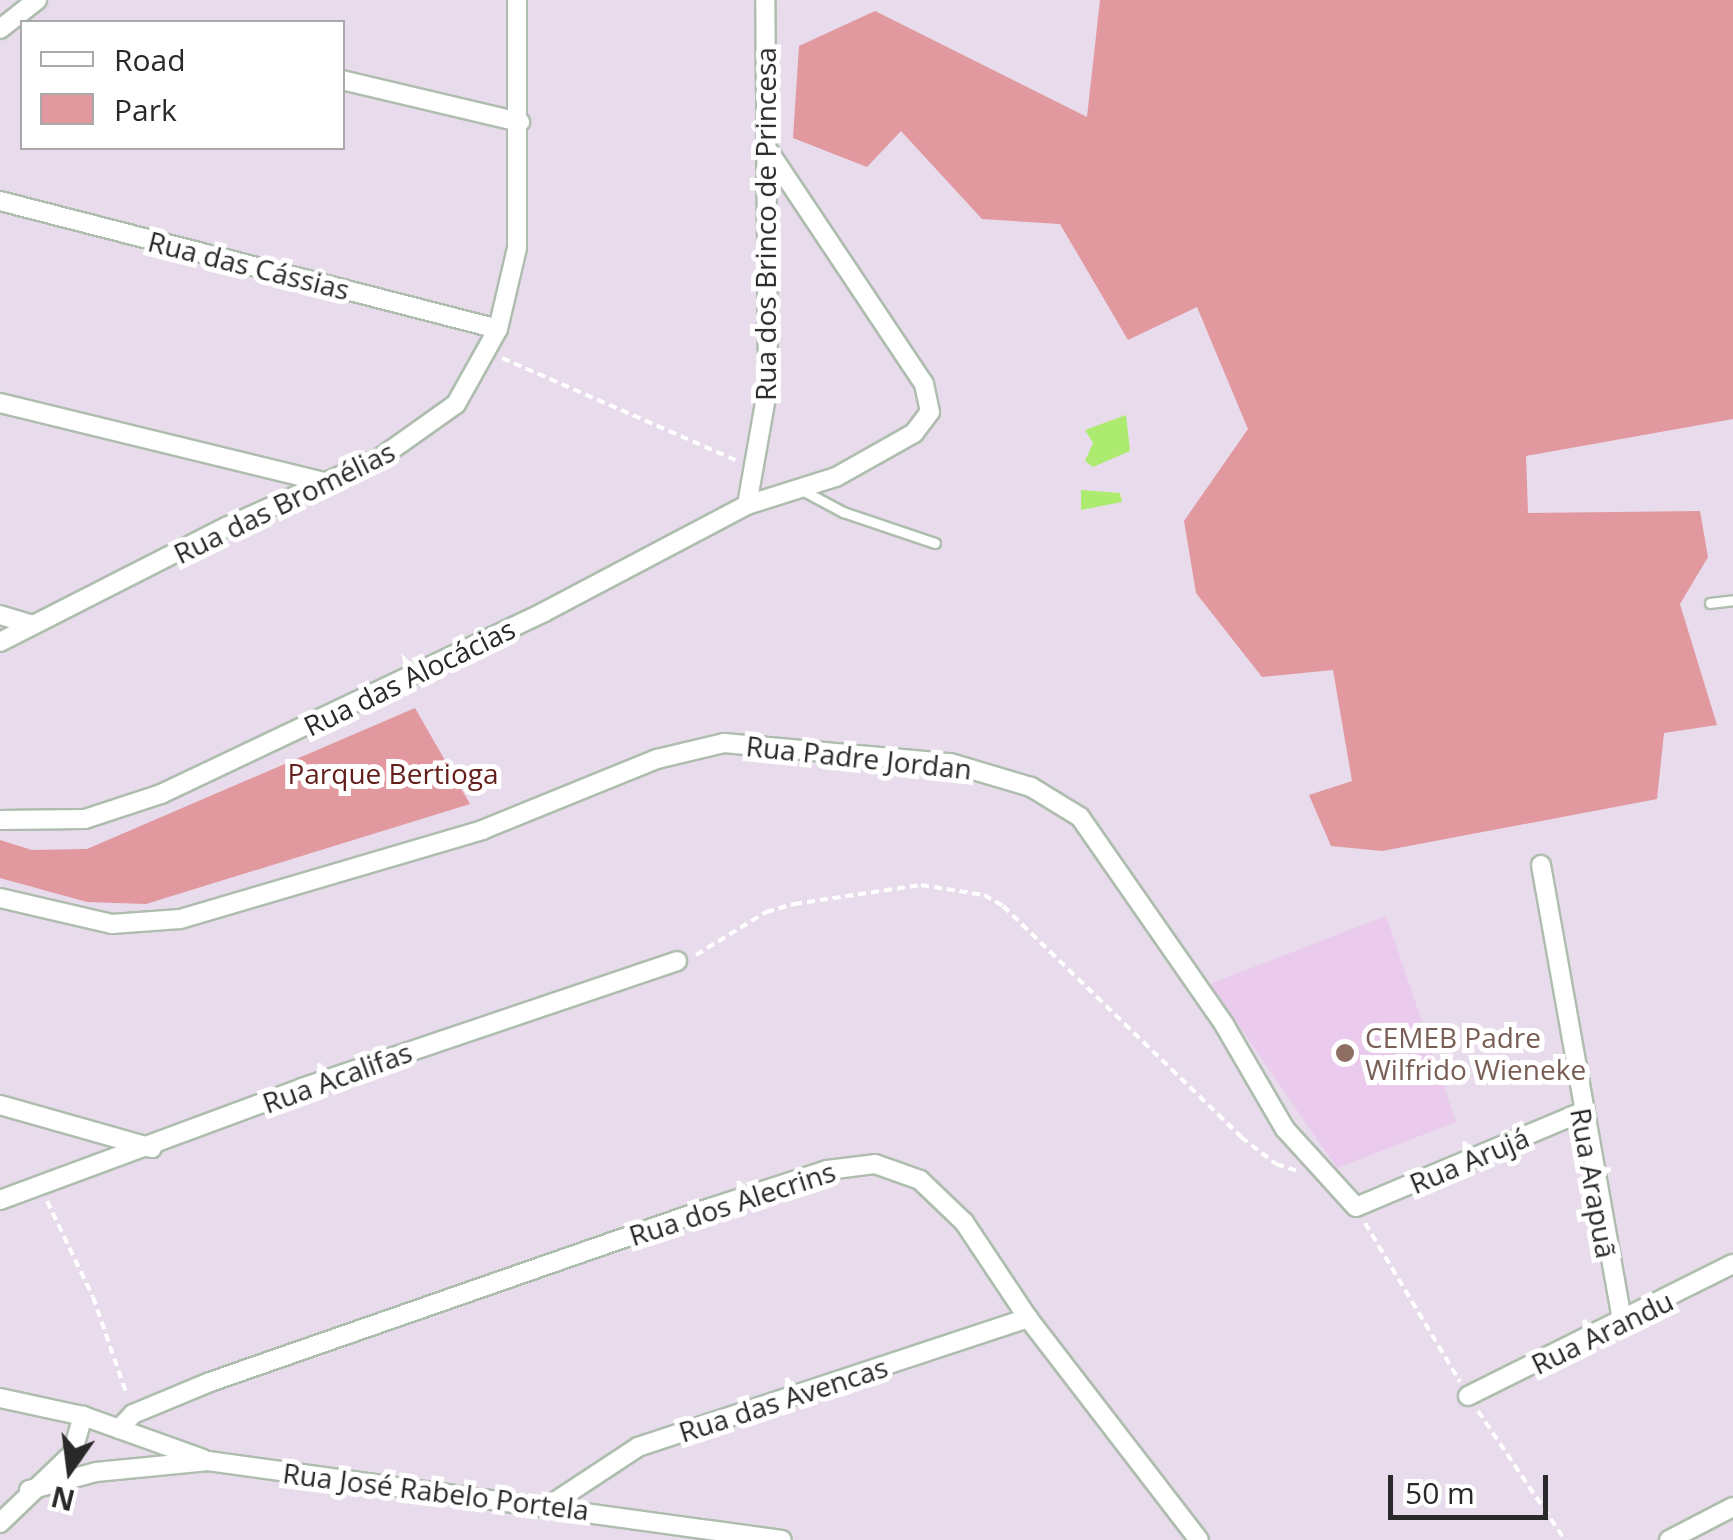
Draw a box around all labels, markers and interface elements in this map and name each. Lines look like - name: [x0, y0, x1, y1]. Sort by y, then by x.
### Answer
- legend: [20, 20, 345, 150]
- text: Road: [114, 39, 186, 80]
- street label: Rua dos Brinco de Princesa: [748, 47, 782, 401]
- text: Park: [114, 89, 177, 130]
- street label: Rua das Cássias: [145, 224, 353, 306]
- street label: Rua das Bromélias: [168, 434, 400, 570]
- street label: Rua das Alocácias: [298, 611, 520, 743]
- street label: Rua Padre Jordan: [744, 728, 974, 786]
- park label: Parque Bertioga: [287, 756, 499, 790]
- place label: CEMEB Padre Wilfrido Wieneke: [1365, 1020, 1586, 1086]
- street label: Rua Acalifas: [258, 1034, 416, 1120]
- marker: CEMEB Padre Wilfrido Wieneke: [1334, 1042, 1356, 1064]
- street label: Rua Arapuã: [1564, 1105, 1624, 1261]
- street label: Rua Arujá: [1404, 1120, 1534, 1200]
- street label: Rua dos Alecrins: [625, 1154, 839, 1252]
- street label: Rua Arandu: [1526, 1283, 1678, 1381]
- street label: Rua das Avencas: [674, 1349, 892, 1449]
- north arrow: [20, 1420, 120, 1520]
- scale bar: [1393, 1455, 1553, 1517]
- street label: Rua José Rabelo Portela: [281, 1456, 591, 1526]
- text: 50 m: [1405, 1472, 1475, 1513]
- text: N: [47, 1478, 78, 1520]

